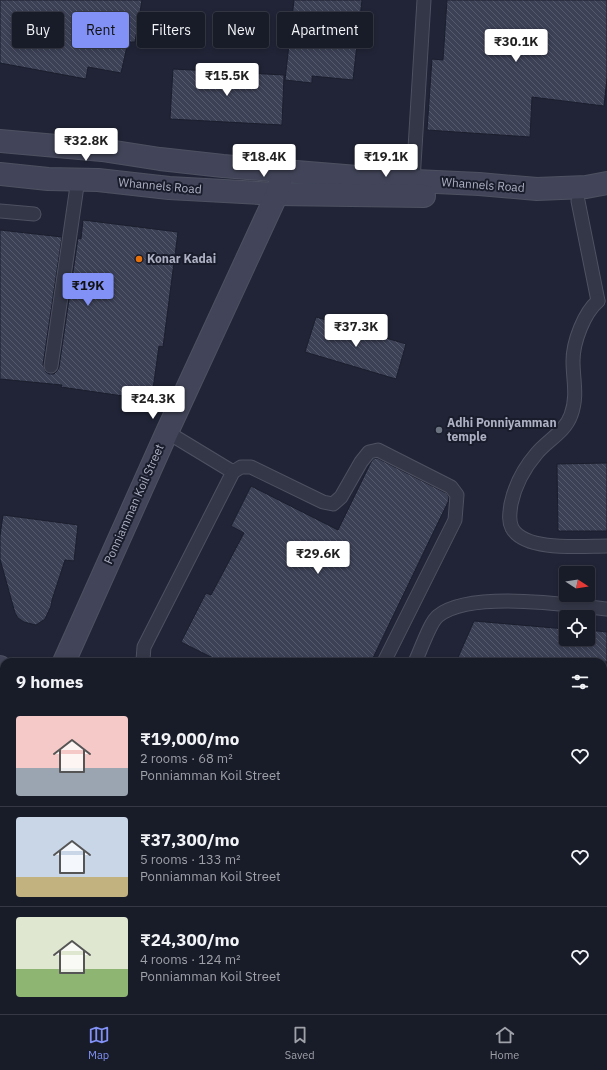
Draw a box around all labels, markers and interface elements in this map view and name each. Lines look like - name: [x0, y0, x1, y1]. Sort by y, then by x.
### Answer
- chip: Buy: [12, 12, 64, 48]
- chip: Rent: [72, 12, 129, 48]
- chip: Filters: [137, 12, 205, 48]
- chip: New: [213, 12, 269, 48]
- chip: Apartment: [277, 12, 373, 48]
- pin: ₹30.1K: [483, 29, 549, 63]
- text: ₹30.1K: [494, 33, 538, 50]
- pin: ₹15.5K: [194, 63, 260, 97]
- text: ₹15.5K: [205, 67, 249, 84]
- pin: ₹32.8K: [53, 128, 119, 162]
- text: ₹32.8K: [64, 132, 108, 149]
- pin: ₹18.4K: [231, 144, 297, 178]
- pin: ₹19.1K: [353, 144, 419, 178]
- text: ₹18.4K: [242, 148, 286, 165]
- text: ₹19.1K: [364, 148, 408, 165]
- street label: Whannels Road: [118, 174, 202, 197]
- street label: Whannels Road: [441, 174, 525, 195]
- place label: Konar Kadai: [147, 251, 216, 266]
- marker: Konar Kadai: [134, 254, 144, 264]
- pin: ₹19K: [64, 273, 112, 307]
- text: ₹19K: [72, 277, 104, 294]
- pin: ₹37.3K: [323, 314, 389, 348]
- text: ₹37.3K: [334, 318, 378, 335]
- pin: ₹24.3K: [120, 386, 186, 420]
- text: ₹24.3K: [131, 390, 175, 407]
- place label: Adhi Ponniyamman temple: [447, 415, 557, 444]
- marker: Adhi Ponniyamman temple: [434, 425, 444, 435]
- street label: Ponniamman Koil Street: [100, 441, 167, 566]
- pin: ₹29.6K: [285, 541, 351, 575]
- text: ₹29.6K: [296, 545, 340, 562]
- north arrow: [559, 566, 595, 602]
- map controls: [559, 566, 595, 646]
- button: locate: [559, 610, 595, 646]
- text: 9 homes: [16, 671, 83, 693]
- icon: filters: [569, 671, 591, 693]
- text: ₹19,000/mo: [140, 728, 239, 750]
- icon: home: [48, 732, 96, 780]
- icon: heart: [569, 745, 591, 767]
- text: 2 rooms · 68 m²: [140, 750, 233, 767]
- text: Ponniamman Koil Street: [140, 767, 281, 784]
- text: ₹37,300/mo: [140, 829, 239, 851]
- icon: home: [48, 833, 96, 881]
- icon: heart: [569, 846, 591, 868]
- text: 5 rooms · 133 m²: [140, 851, 241, 868]
- text: Ponniamman Koil Street: [140, 868, 281, 885]
- text: ₹24,300/mo: [140, 929, 239, 951]
- icon: home: [48, 933, 96, 981]
- icon: heart: [569, 946, 591, 968]
- text: 4 rooms · 124 m²: [140, 951, 241, 968]
- text: Ponniamman Koil Street: [140, 968, 281, 985]
- tab: Map: [88, 1024, 110, 1062]
- tab: Saved: [285, 1024, 315, 1062]
- tab: Home: [490, 1024, 519, 1062]

